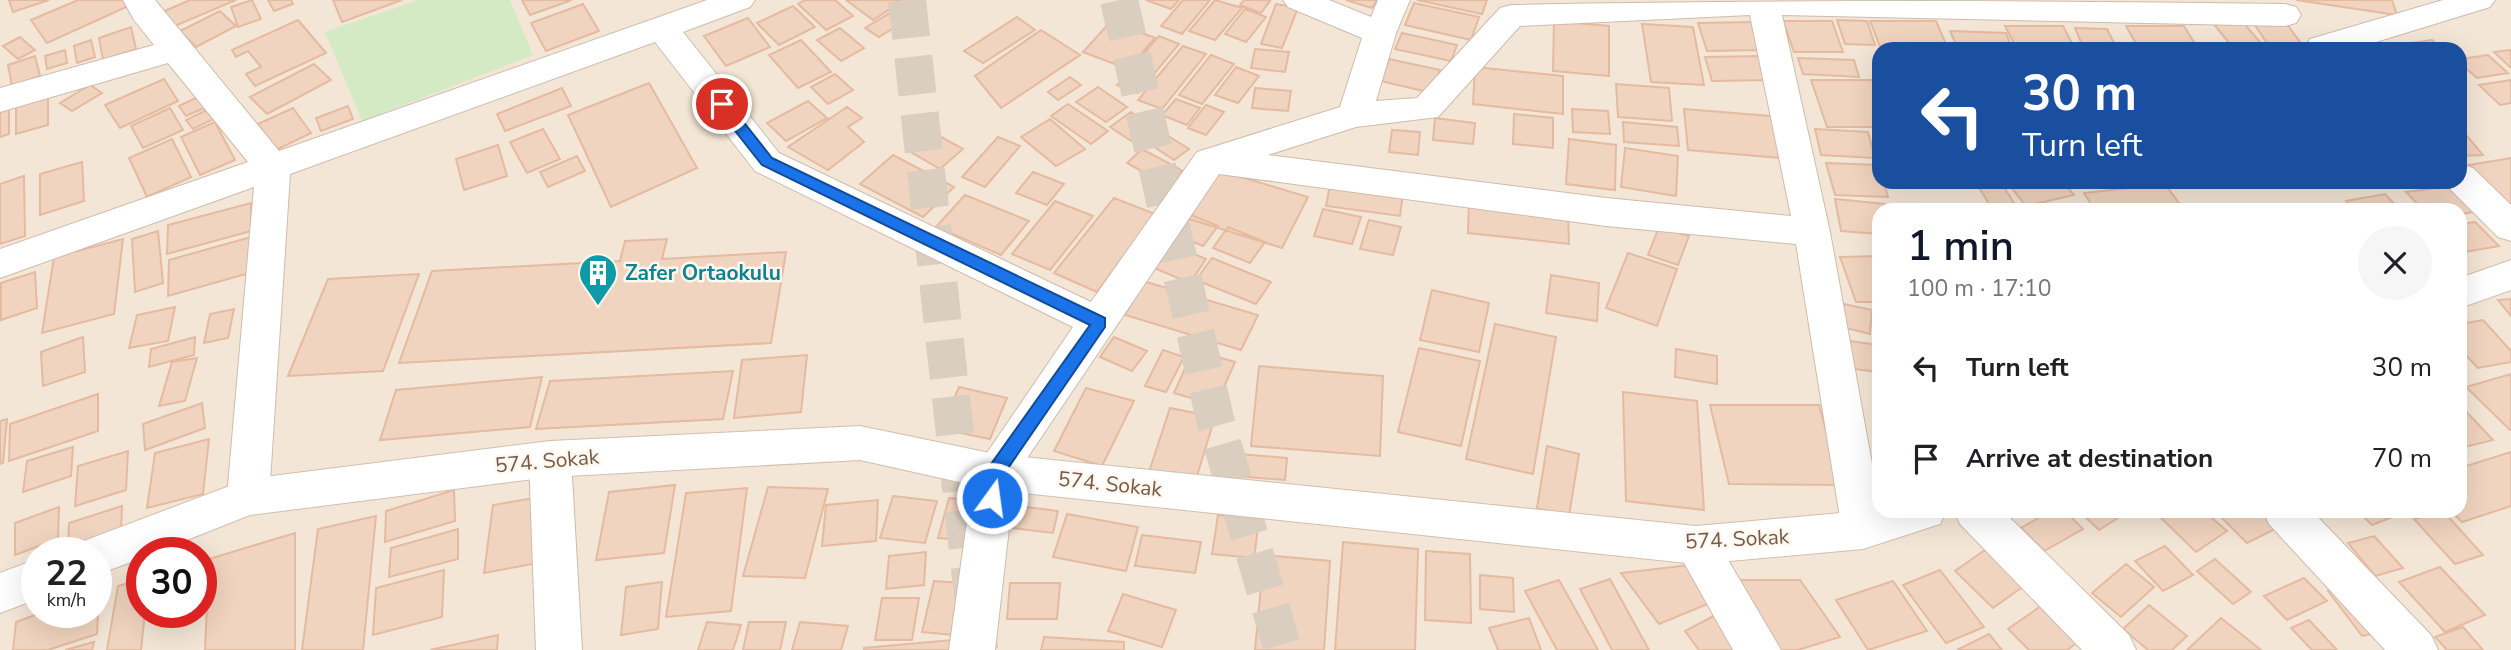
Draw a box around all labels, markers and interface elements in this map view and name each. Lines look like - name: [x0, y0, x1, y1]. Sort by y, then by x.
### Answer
- text: 30 m: [2022, 60, 2137, 127]
- icon: left: [1907, 70, 1998, 161]
- pin: [692, 74, 752, 134]
- icon: arrive: [703, 85, 741, 123]
- text: Turn left: [2022, 124, 2142, 167]
- text: 1 min: [1907, 218, 2014, 275]
- button: close: [2358, 226, 2432, 300]
- building icon: Zafer Ortaokulu: [577, 252, 619, 307]
- place label: Zafer Ortaokulu: [625, 259, 781, 287]
- text: 100 m · 17:10: [1907, 273, 2052, 304]
- icon: left: [1907, 349, 1945, 387]
- text: Turn left: [1966, 350, 2069, 385]
- text: 30 m: [2372, 350, 2432, 385]
- icon: arrive: [1907, 440, 1945, 478]
- text: Arrive at destination: [1966, 441, 2213, 476]
- text: 70 m: [2372, 441, 2432, 476]
- street label: 574. Sokak: [494, 442, 601, 480]
- position arrow: [955, 461, 1029, 535]
- street label: 574. Sokak: [1057, 465, 1164, 503]
- street label: 574. Sokak: [1684, 522, 1790, 556]
- speed limit sign: 30: [126, 537, 217, 628]
- text: 22: [45, 550, 88, 597]
- text: km/h: [47, 588, 86, 612]

